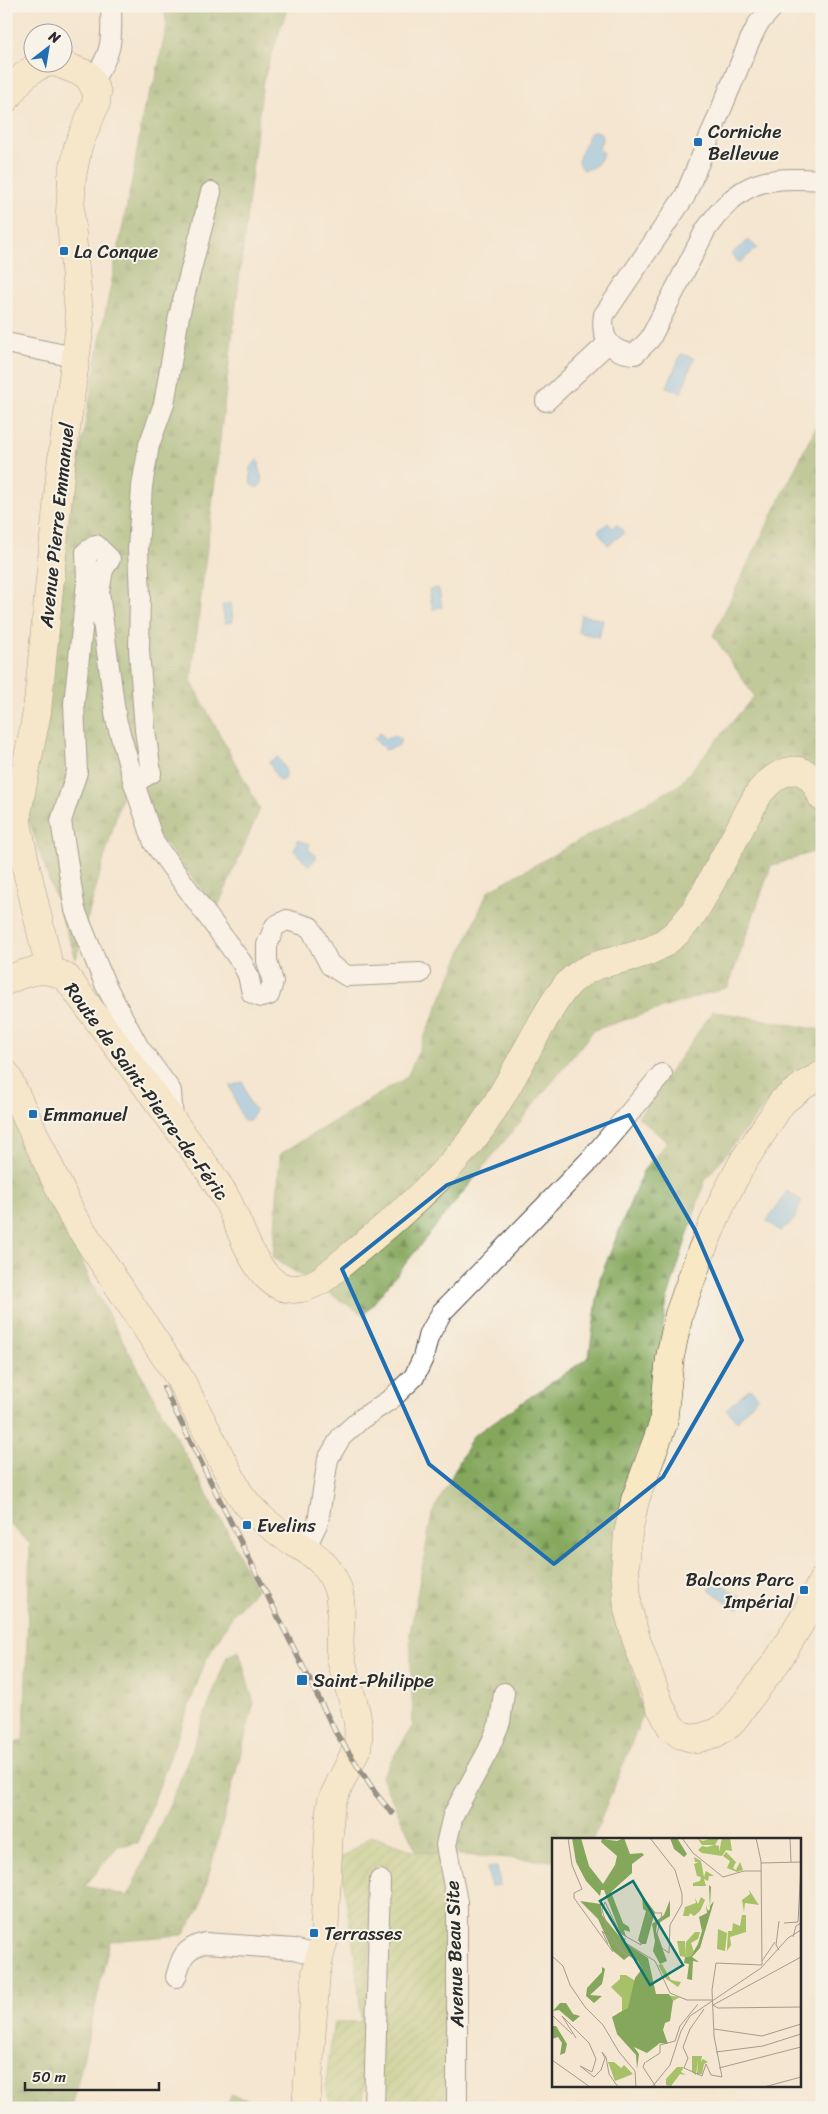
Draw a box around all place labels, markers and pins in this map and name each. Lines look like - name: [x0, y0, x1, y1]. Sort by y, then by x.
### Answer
- place label: Corniche Bellevue: [708, 115, 781, 170]
- marker: Corniche Bellevue: [692, 136, 704, 148]
- place label: La Conque: [74, 235, 158, 268]
- marker: La Conque: [58, 245, 70, 257]
- place label: Emmanuel: [43, 1098, 128, 1131]
- marker: Emmanuel: [27, 1108, 39, 1120]
- place label: Evelins: [257, 1509, 316, 1542]
- marker: Evelins: [241, 1519, 253, 1531]
- place label: Balcons Parc Impérial: [686, 1563, 795, 1618]
- marker: Balcons Parc Impérial: [798, 1584, 810, 1596]
- place label: Saint-Philippe: [313, 1664, 434, 1697]
- marker: Saint-Philippe: [295, 1673, 309, 1687]
- place label: Terrasses: [324, 1917, 402, 1950]
- marker: Terrasses: [308, 1927, 320, 1939]

